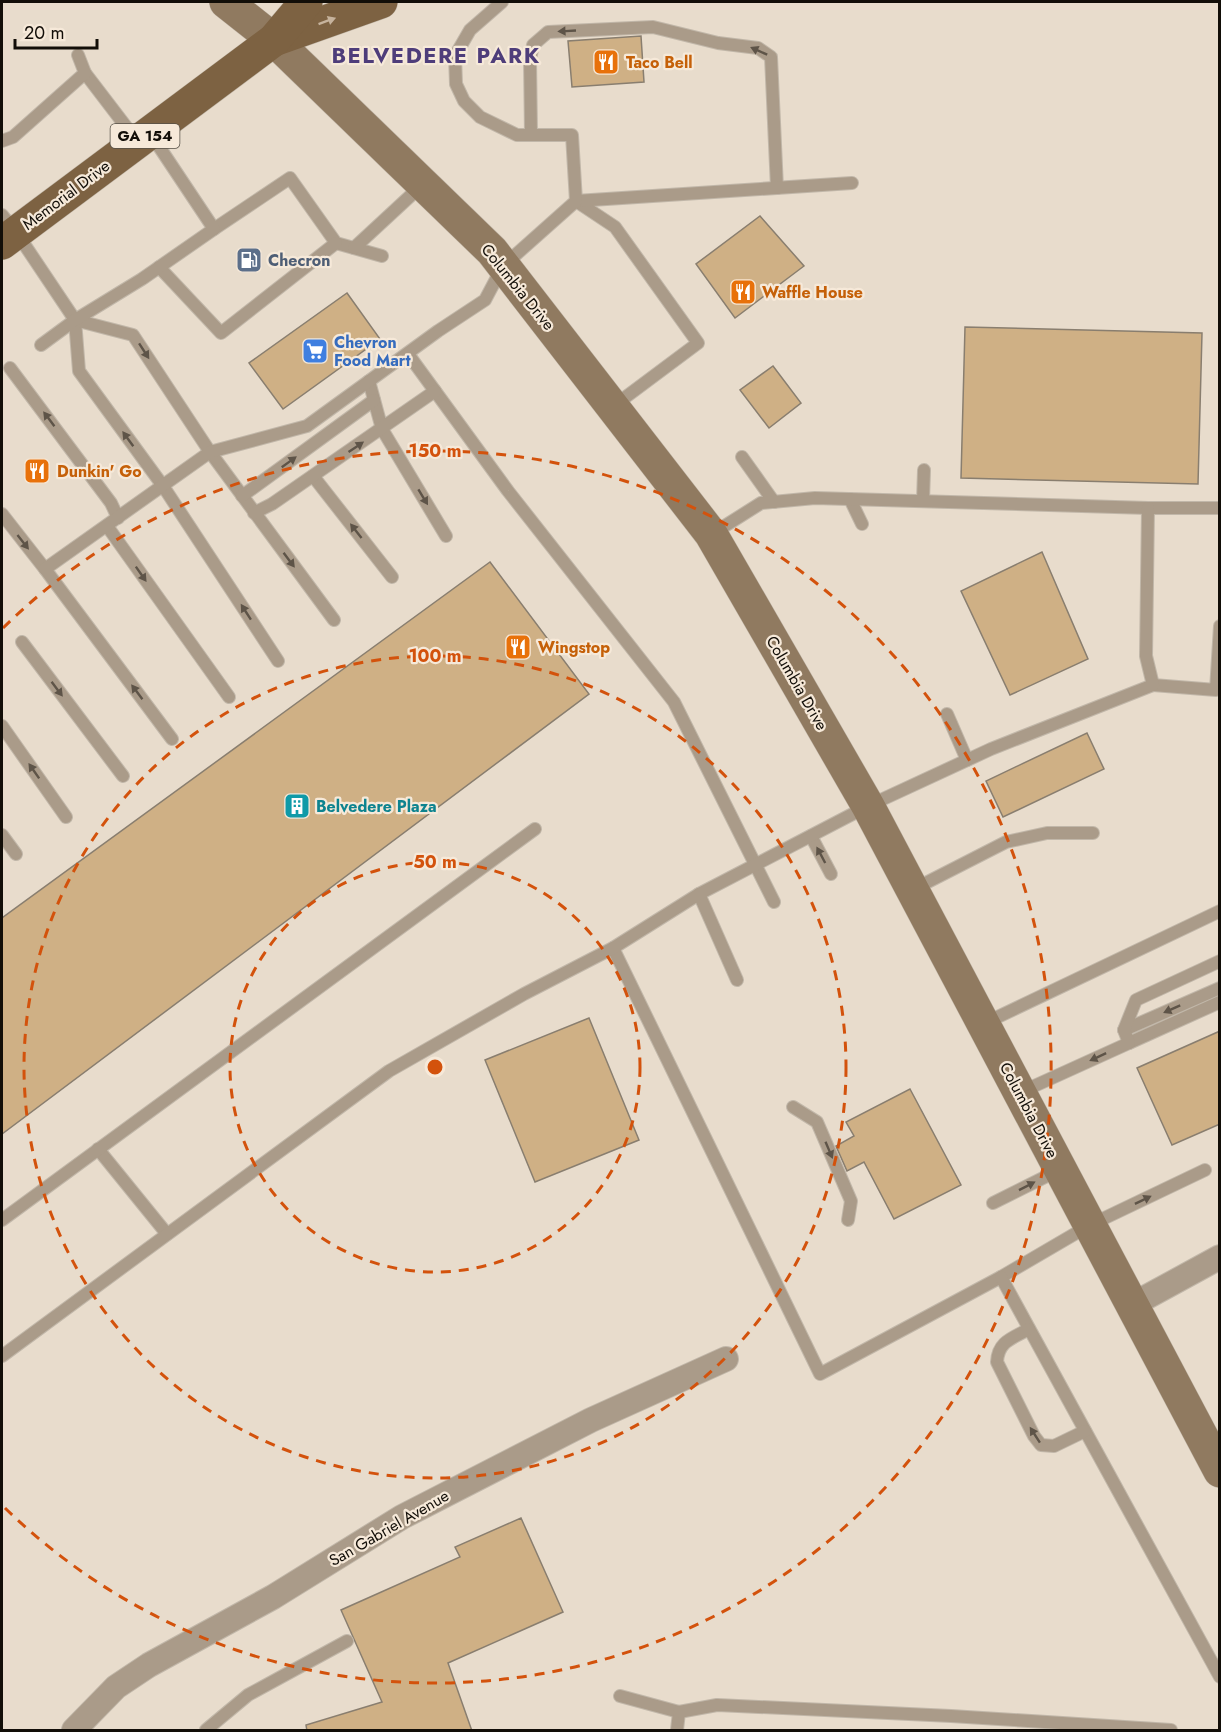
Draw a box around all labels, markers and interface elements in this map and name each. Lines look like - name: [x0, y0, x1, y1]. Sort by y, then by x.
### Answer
- scale bar: [15, 12, 98, 50]
- one-way arrow: [319, 16, 337, 26]
- text: 20 m: [24, 20, 64, 46]
- one-way arrow: [558, 27, 577, 36]
- district label: BELVEDERE PARK: [331, 39, 541, 71]
- one-way arrow: [750, 46, 768, 56]
- restaurant icon: Taco Bell: [591, 47, 621, 77]
- place label: Taco Bell: [626, 51, 693, 74]
- road number: GA 154: [110, 124, 180, 148]
- street label: Memorial Drive: [18, 155, 114, 235]
- street label: Columbia Drive: [476, 239, 560, 335]
- fuel station icon: Checron: [234, 245, 264, 275]
- place label: Checron: [268, 249, 330, 272]
- restaurant icon: Waffle House: [728, 277, 758, 307]
- place label: Waffle House: [762, 281, 863, 304]
- place label: Chevron Food Mart: [334, 331, 411, 372]
- supermarket icon: Chevron Food Mart: [300, 336, 330, 366]
- one-way arrow: [138, 343, 149, 359]
- one-way arrow: [43, 412, 55, 427]
- one-way arrow: [122, 431, 135, 447]
- text: 150 m: [409, 438, 461, 464]
- one-way arrow: [347, 441, 363, 453]
- restaurant icon: Dunkin' Go: [22, 456, 52, 486]
- one-way arrow: [281, 456, 297, 468]
- place label: Dunkin' Go: [57, 460, 142, 483]
- one-way arrow: [417, 489, 428, 505]
- one-way arrow: [350, 523, 362, 538]
- one-way arrow: [17, 534, 30, 550]
- one-way arrow: [283, 551, 295, 567]
- one-way arrow: [135, 566, 146, 582]
- one-way arrow: [241, 604, 252, 620]
- restaurant icon: Wingstop: [503, 632, 533, 662]
- street label: Columbia Drive: [761, 632, 833, 734]
- place label: Wingstop: [538, 636, 610, 659]
- text: 100 m: [408, 643, 462, 669]
- one-way arrow: [51, 681, 64, 697]
- one-way arrow: [131, 685, 143, 700]
- one-way arrow: [28, 764, 40, 780]
- building icon: Belvedere Plaza: [282, 791, 312, 821]
- place label: Belvedere Plaza: [316, 795, 437, 818]
- one-way arrow: [816, 847, 826, 864]
- text: 50 m: [413, 849, 457, 875]
- one-way arrow: [1162, 1004, 1180, 1014]
- one-way arrow: [1089, 1052, 1107, 1062]
- centre of rings: [425, 1057, 445, 1077]
- street label: Columbia Drive: [994, 1058, 1064, 1162]
- one-way arrow: [824, 1141, 834, 1159]
- one-way arrow: [1018, 1182, 1035, 1191]
- one-way arrow: [1135, 1195, 1152, 1204]
- one-way arrow: [1030, 1427, 1041, 1443]
- street label: San Gabriel Avenue: [325, 1484, 453, 1572]

